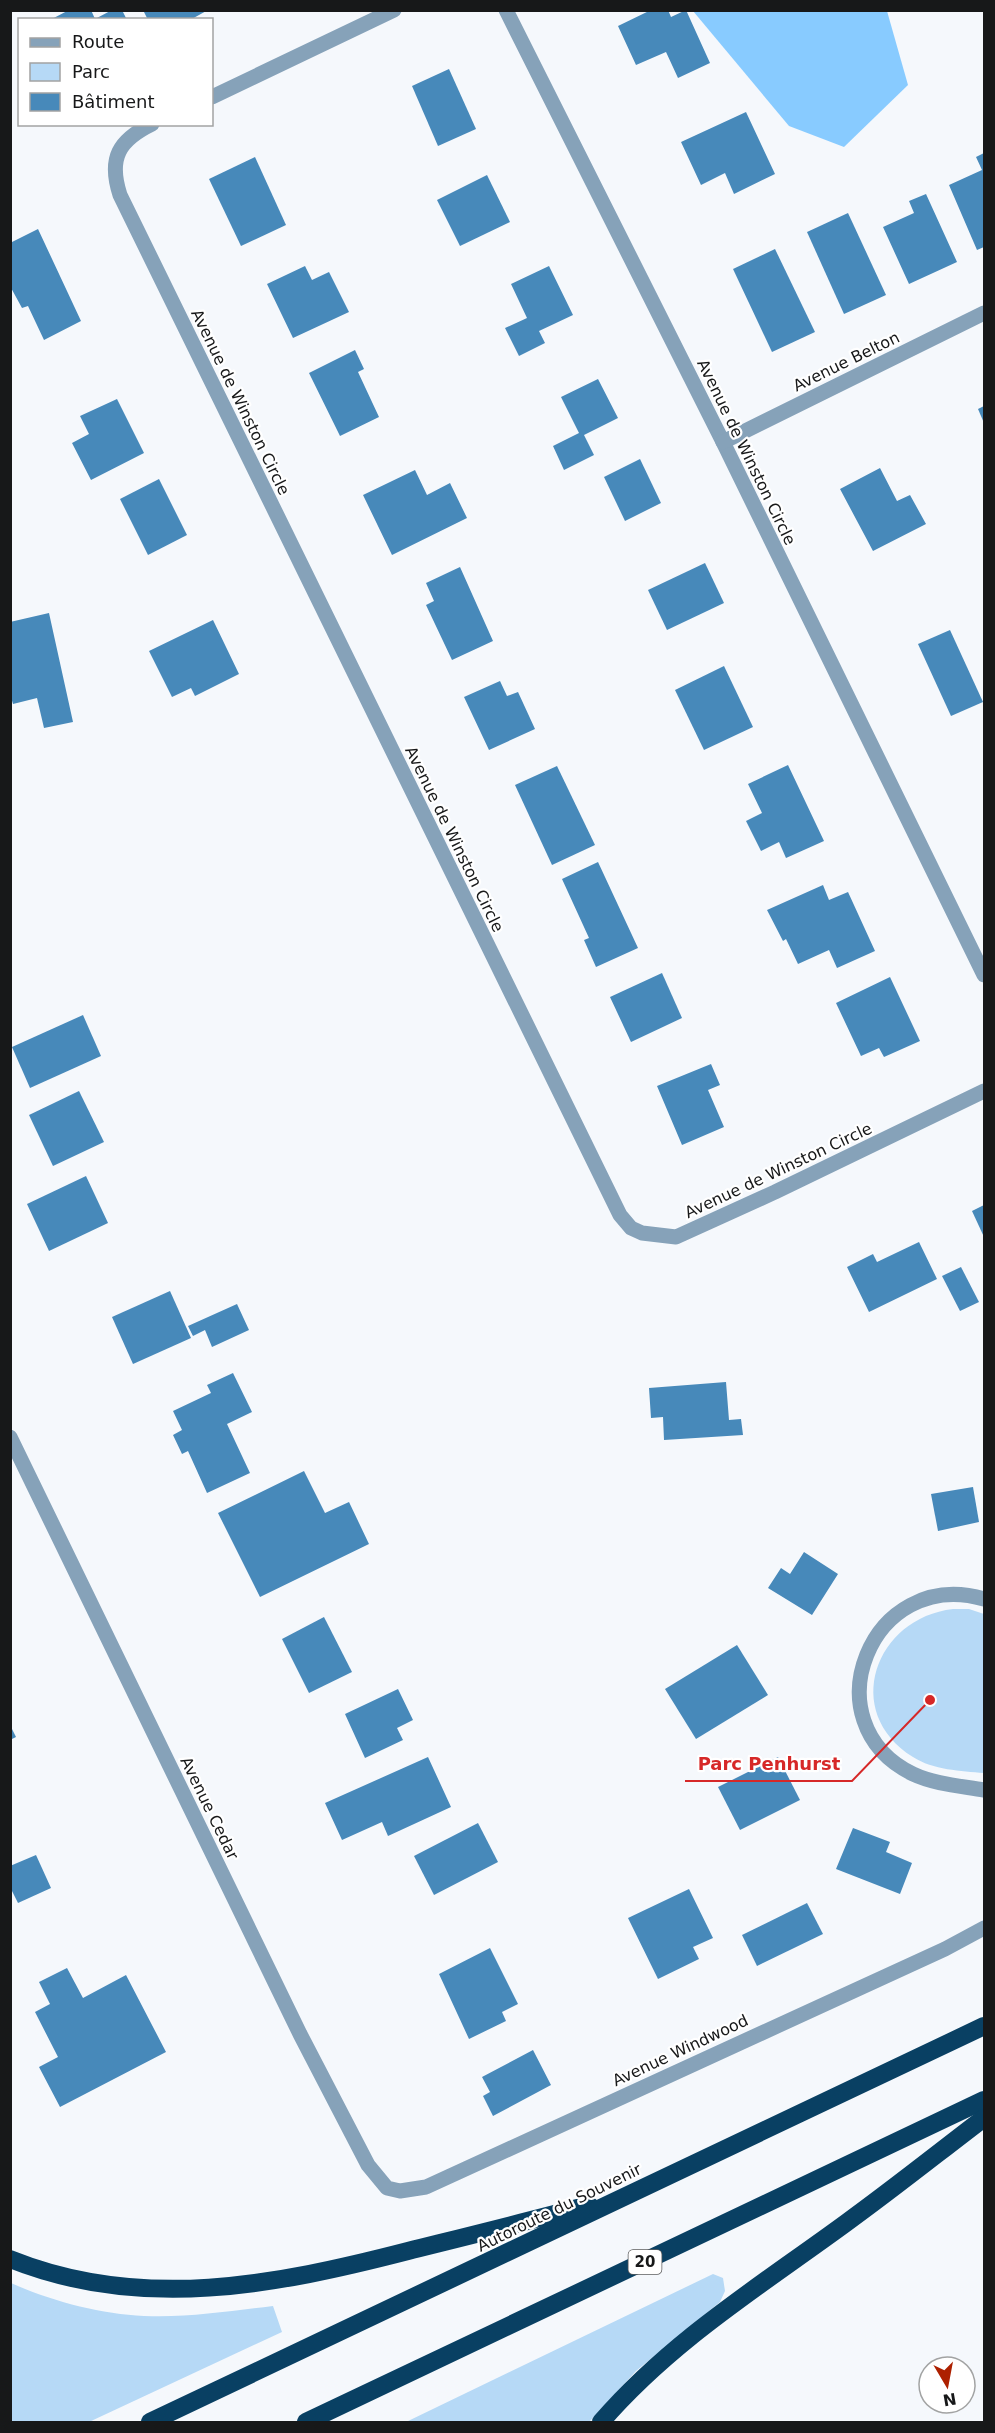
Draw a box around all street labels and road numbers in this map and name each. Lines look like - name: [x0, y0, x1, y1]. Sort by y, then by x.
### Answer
- street label: Avenue de Winston Circle: [187, 306, 294, 498]
- street label: Avenue Belton: [790, 327, 903, 395]
- street label: Avenue de Winston Circle: [693, 356, 800, 548]
- street label: Avenue de Winston Circle: [401, 743, 508, 935]
- street label: Avenue de Winston Circle: [682, 1119, 875, 1222]
- street label: Avenue Cedar: [176, 1754, 243, 1863]
- street label: Avenue Windwood: [609, 2011, 751, 2090]
- street label: Autoroute du Souvenir: [474, 2159, 645, 2256]
- road number: 20: [628, 2250, 662, 2274]

